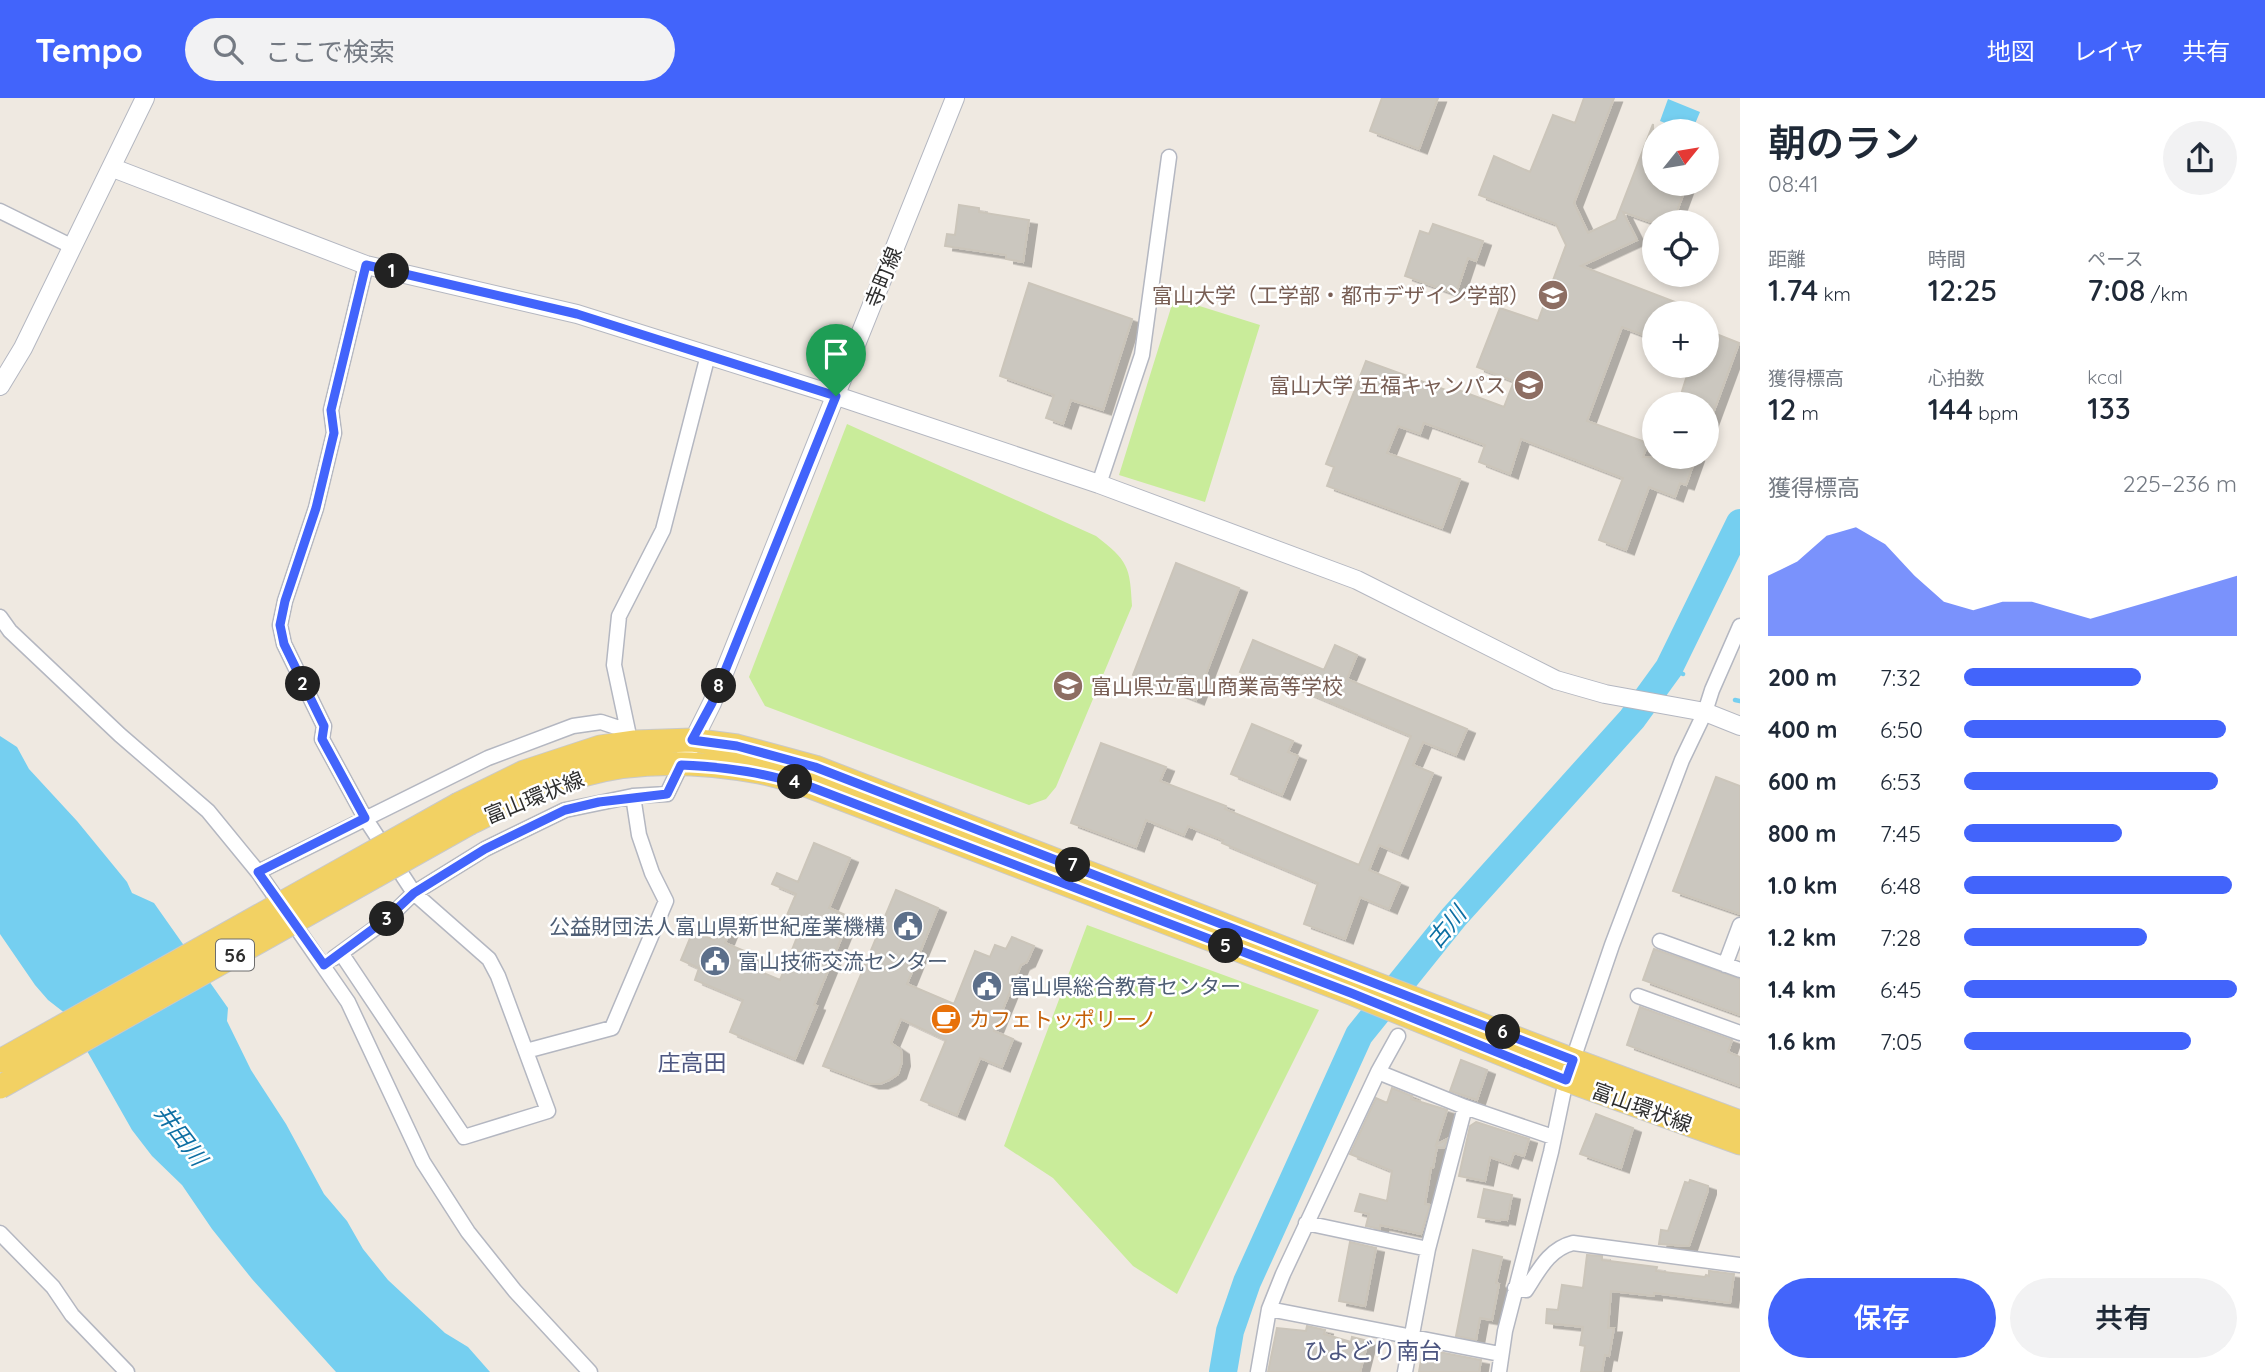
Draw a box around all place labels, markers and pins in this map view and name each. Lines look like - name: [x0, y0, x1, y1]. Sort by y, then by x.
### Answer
- pin: 1: [374, 254, 410, 288]
- school or university icon: 富山大学（工学部・都市デザイン学部）: [1536, 278, 1570, 312]
- place label: 富山大学（工学部・都市デザイン学部）: [1152, 282, 1530, 308]
- pin: [806, 324, 866, 396]
- school or university icon: 富山大学 五福キャンパス: [1512, 368, 1546, 402]
- place label: 富山大学 五福キャンパス: [1269, 372, 1506, 398]
- pin: 2: [286, 666, 320, 702]
- pin: 8: [702, 668, 736, 704]
- school or university icon: 富山県立富山商業高等学校: [1051, 669, 1085, 703]
- place label: 富山県立富山商業高等学校: [1091, 673, 1343, 699]
- pin: 4: [778, 764, 812, 800]
- pin: 7: [1056, 848, 1090, 882]
- pin: 3: [370, 902, 404, 936]
- public building icon: 公益財団法人富山県新世紀産業機構: [891, 909, 925, 943]
- place label: 公益財団法人富山県新世紀産業機構: [549, 913, 885, 939]
- pin: 5: [1208, 928, 1244, 964]
- public building icon: 富山技術交流センター: [698, 944, 732, 978]
- place label: 富山技術交流センター: [738, 948, 948, 974]
- public building icon: 富山県総合教育センター: [970, 969, 1004, 1003]
- place label: 富山県総合教育センター: [1010, 973, 1241, 999]
- cafe icon: カフェトッポリーノ: [929, 1002, 963, 1036]
- place label: カフェトッポリーノ: [969, 1006, 1157, 1032]
- pin: 6: [1486, 1014, 1520, 1049]

